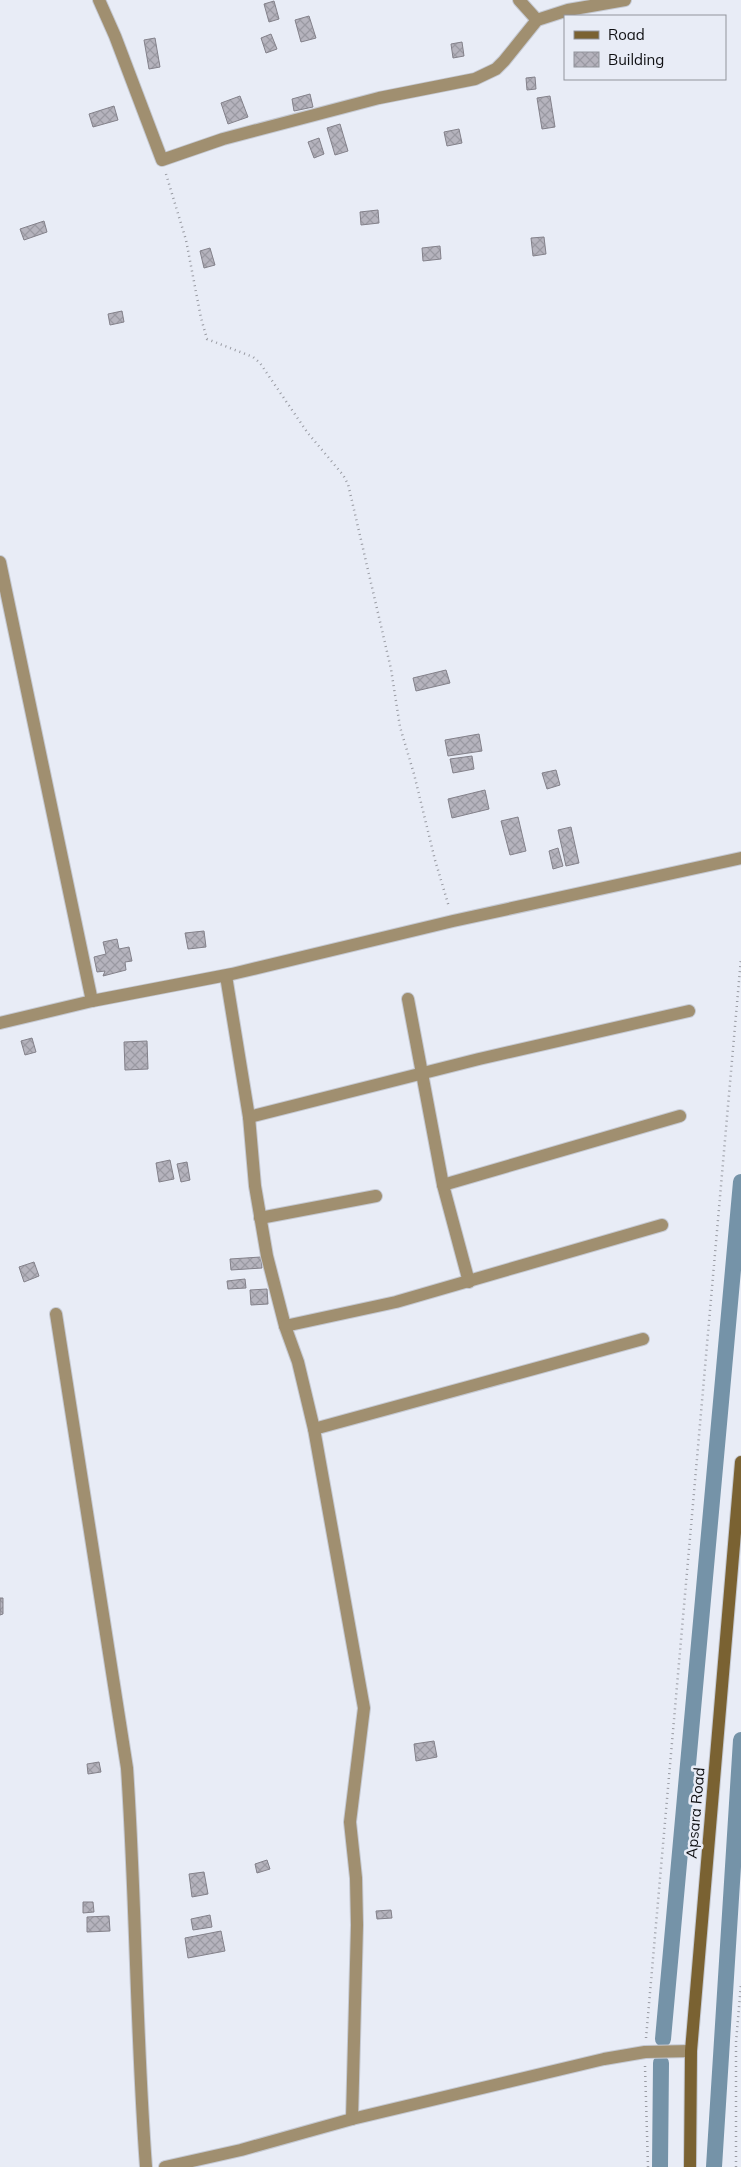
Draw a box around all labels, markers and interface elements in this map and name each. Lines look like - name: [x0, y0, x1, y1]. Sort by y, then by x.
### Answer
- legend: [564, 15, 726, 80]
- text: Road: [608, 25, 645, 44]
- text: Building: [608, 50, 664, 69]
- street label: Apsara Road: [682, 1767, 708, 1859]

